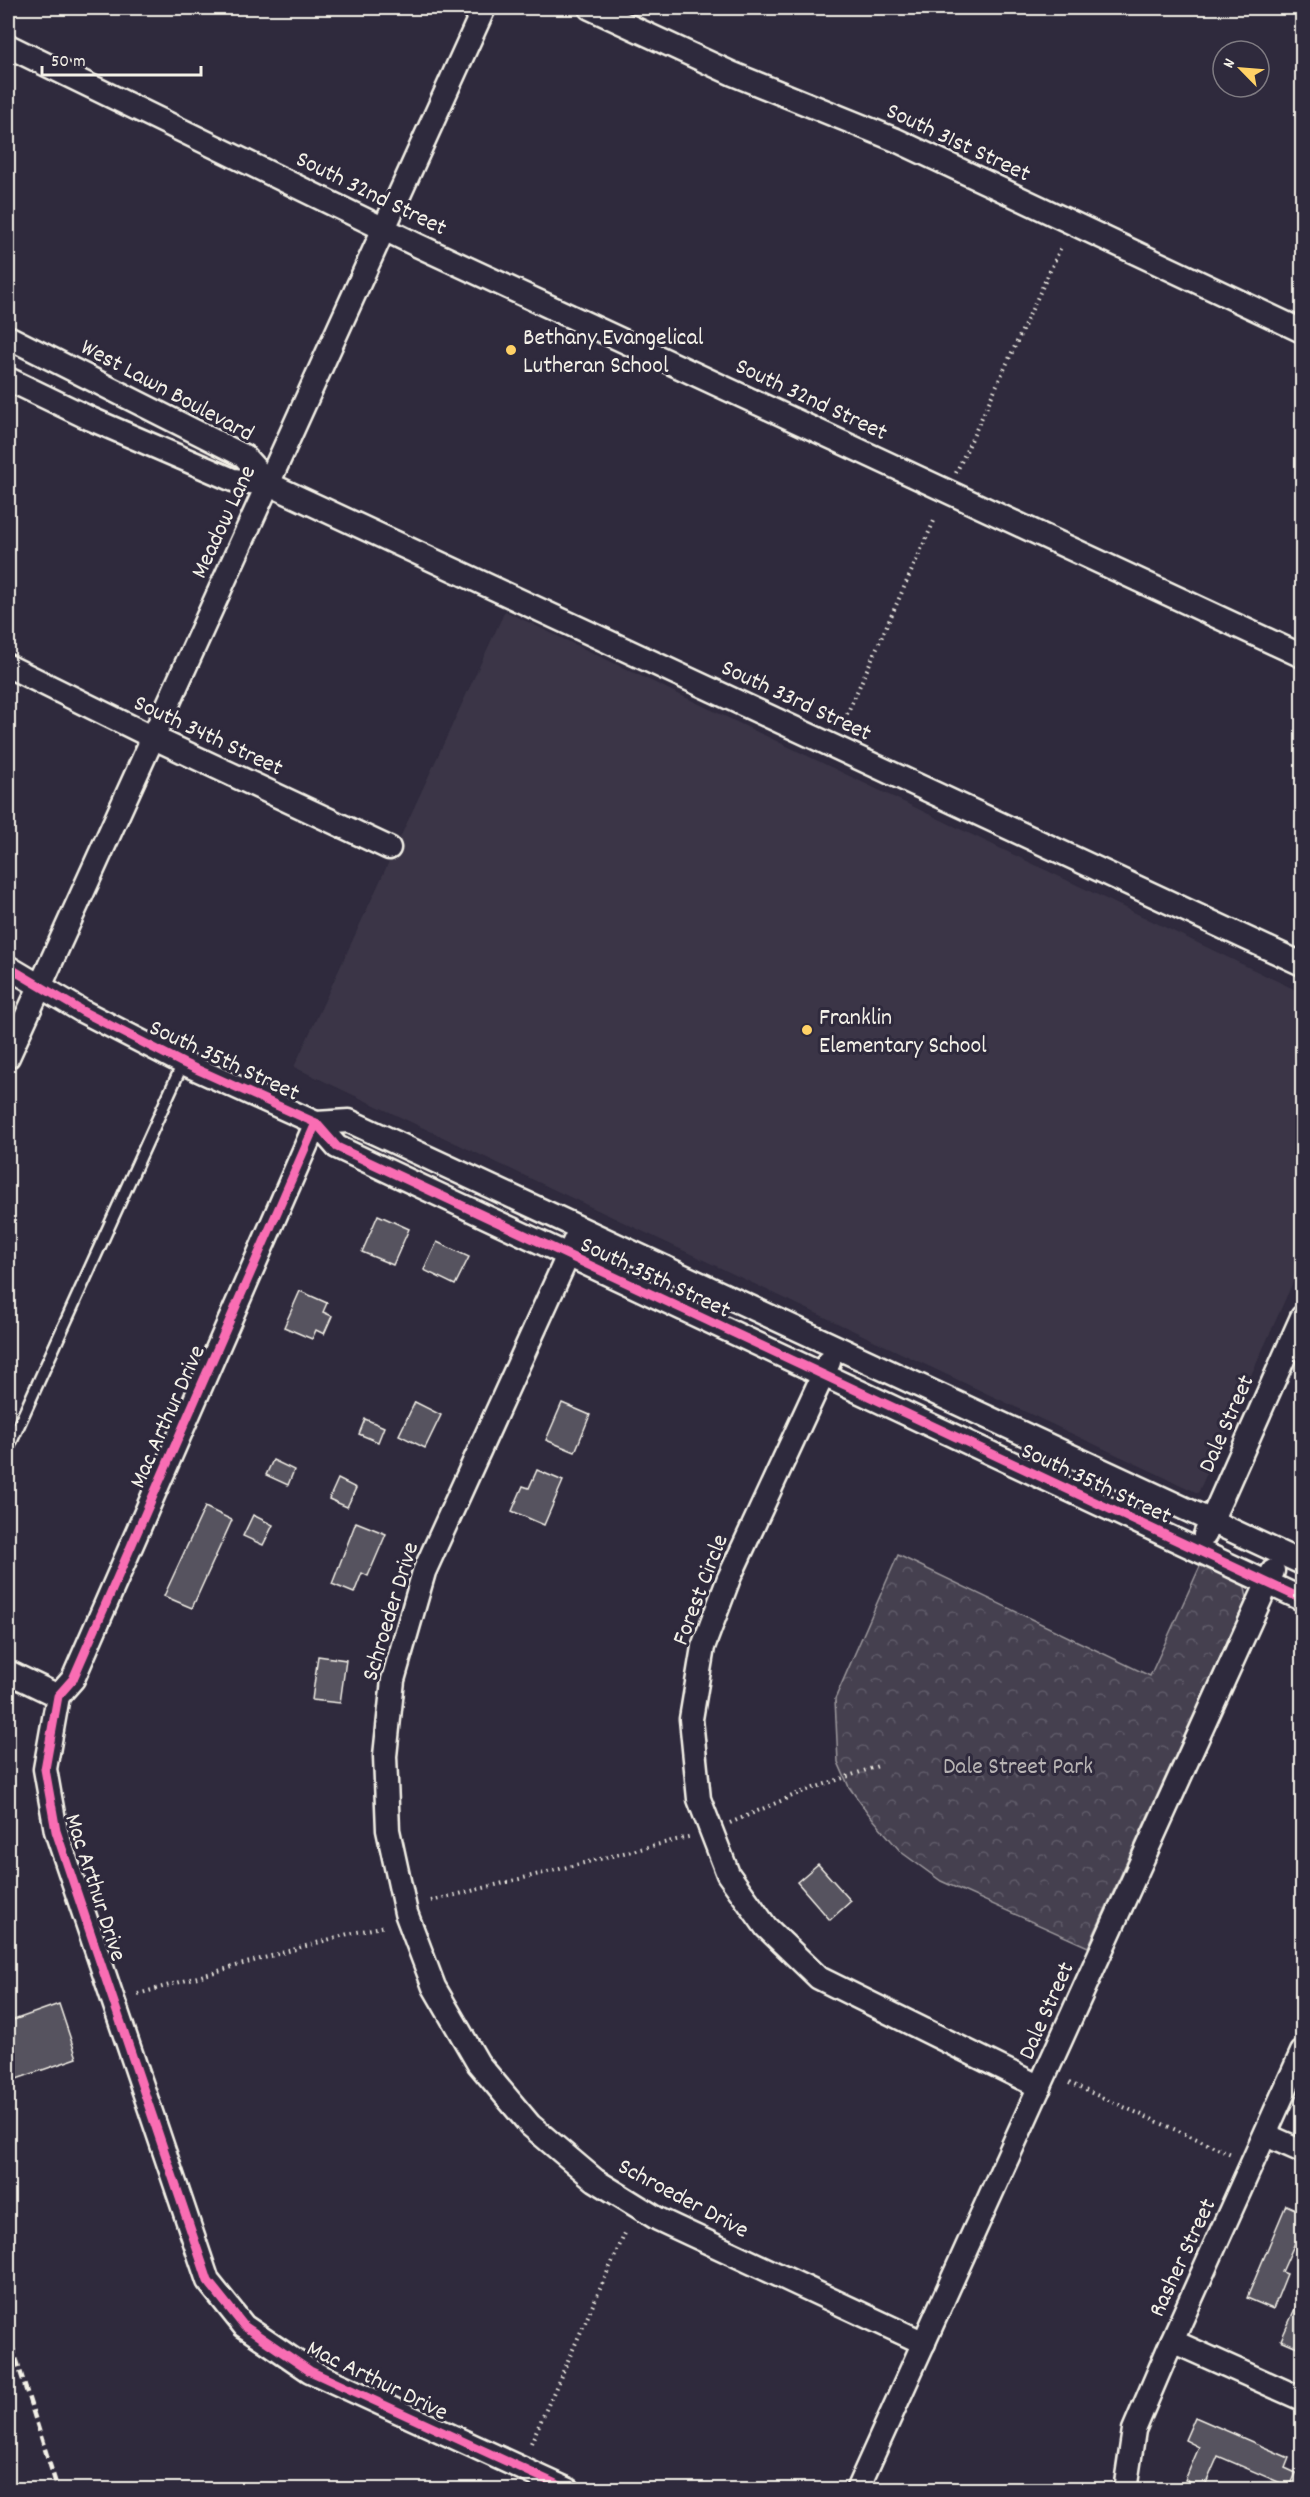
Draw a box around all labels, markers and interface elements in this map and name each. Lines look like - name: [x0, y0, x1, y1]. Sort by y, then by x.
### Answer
- scale bar: [42, 39, 201, 77]
- north arrow: [1211, 39, 1271, 99]
- text: 50 m: [51, 50, 86, 75]
- text: N: [1218, 55, 1242, 72]
- street label: South 31st Street: [880, 95, 1036, 192]
- street label: South 32nd Street: [289, 143, 452, 246]
- place label: Bethany Evangelical Lutheran School: [523, 322, 704, 384]
- street label: West Lawn Boulevard: [74, 332, 259, 452]
- marker: Bethany Evangelical Lutheran School: [504, 343, 518, 357]
- street label: South 32nd Street: [729, 351, 892, 451]
- street label: Meadow Lane: [184, 460, 266, 585]
- street label: South 33rd Street: [715, 652, 877, 751]
- street label: South 34th Street: [127, 687, 288, 786]
- place label: Franklin Elementary School: [819, 1002, 987, 1064]
- street label: South 35th Street: [143, 1012, 305, 1111]
- marker: Franklin Elementary School: [800, 1023, 814, 1037]
- street label: South 35th Street: [574, 1229, 736, 1328]
- street label: Mac Arthur Drive: [122, 1340, 215, 1494]
- street label: Dale Street: [1191, 1370, 1264, 1479]
- street label: South 35th Street: [1015, 1435, 1177, 1534]
- street label: Forest Circle: [665, 1530, 739, 1650]
- street label: Schroeder Drive: [355, 1538, 429, 1686]
- park label: Dale Street Park: [943, 1751, 1093, 1785]
- street label: Mac Arthur Drive: [54, 1810, 134, 1966]
- street label: Dale Street: [1011, 1957, 1084, 2066]
- street label: Schroeder Drive: [611, 2151, 754, 2248]
- street label: Rasher Street: [1141, 2193, 1226, 2323]
- street label: Mac Arthur Drive: [300, 2333, 453, 2431]

